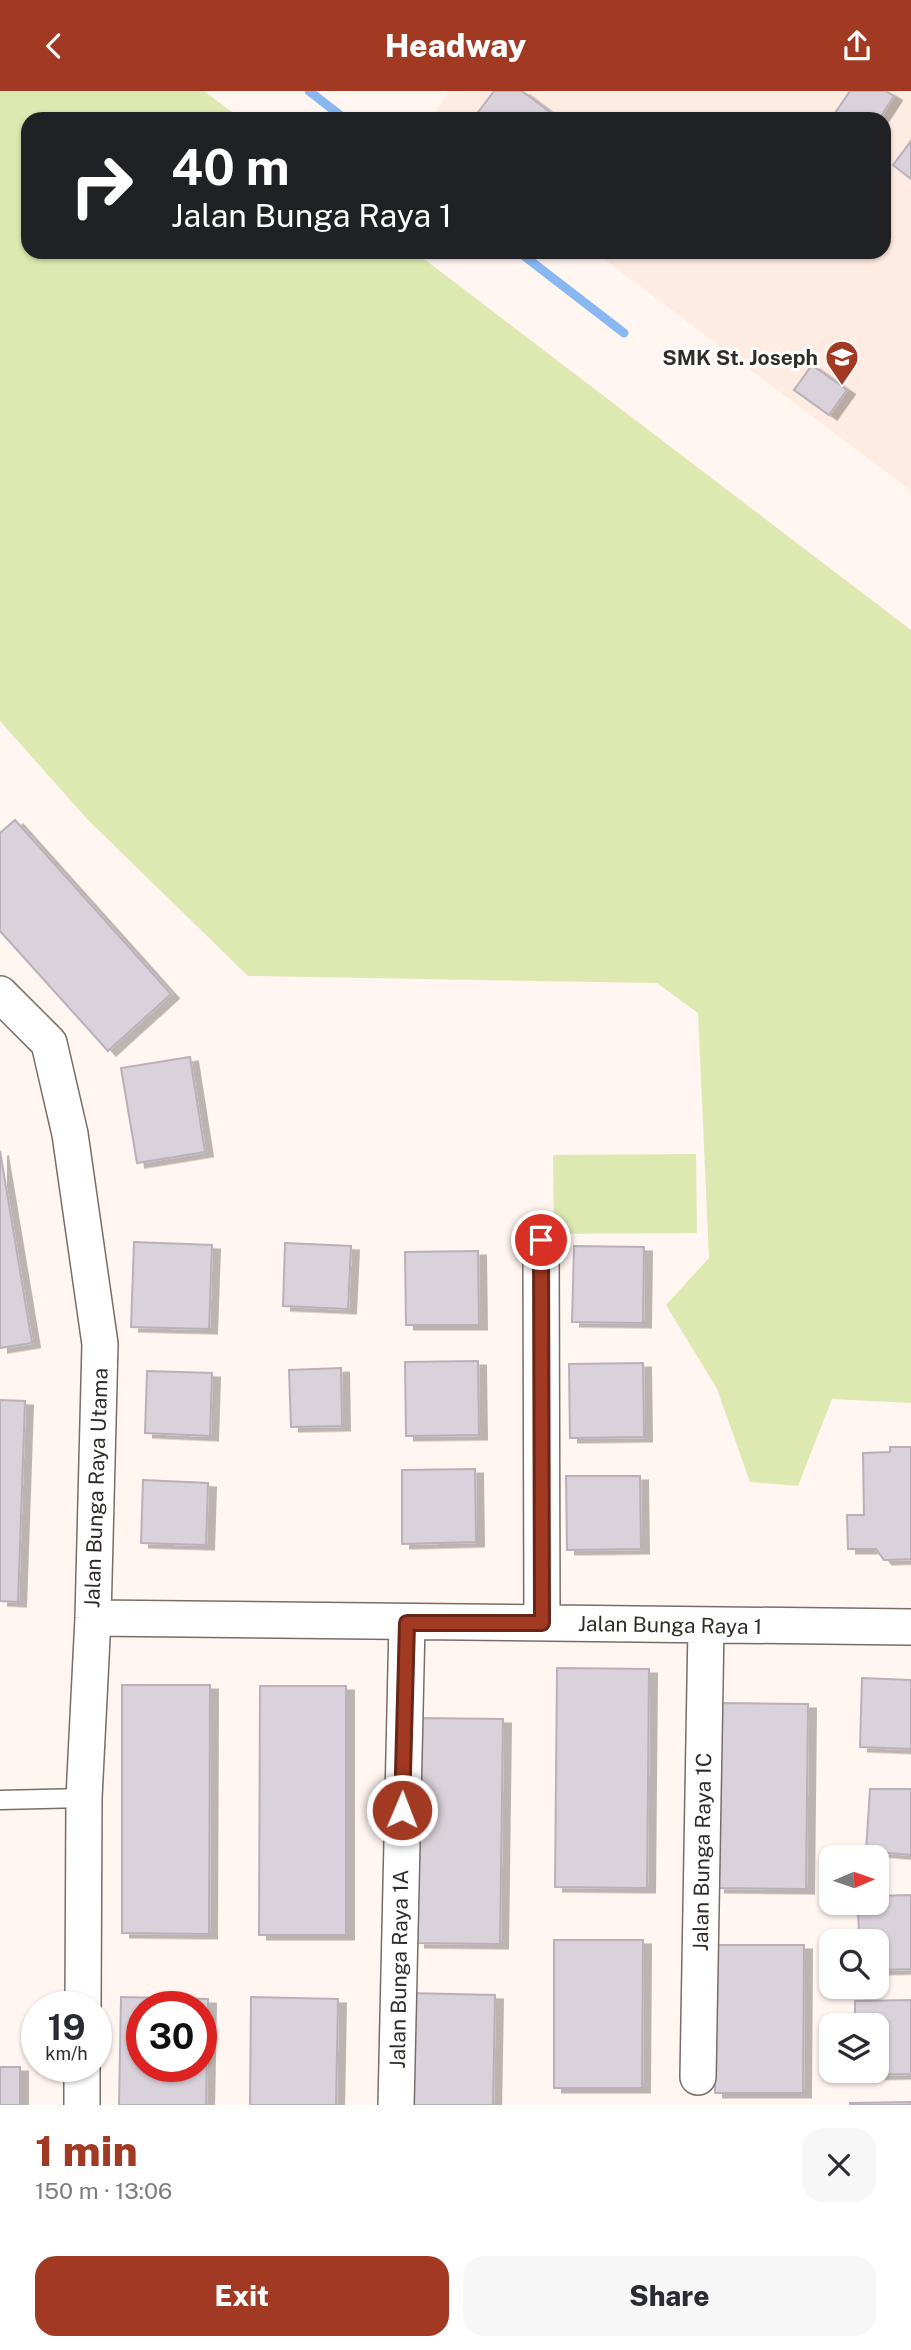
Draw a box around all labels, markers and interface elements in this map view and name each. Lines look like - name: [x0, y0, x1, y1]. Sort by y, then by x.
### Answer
- icon: back: [35, 27, 73, 65]
- text: Headway: [385, 27, 526, 64]
- icon: share: [838, 27, 876, 65]
- text: 40 m: [171, 138, 290, 196]
- icon: right: [56, 140, 147, 231]
- text: Jalan Bunga Raya 1: [171, 197, 452, 234]
- school or university icon: SMK St. Joseph: [823, 338, 861, 387]
- place label: SMK St. Joseph: [662, 345, 818, 370]
- pin: [511, 1210, 571, 1270]
- icon: arrive: [522, 1221, 560, 1259]
- street label: Jalan Bunga Raya Utama: [79, 1368, 113, 1608]
- street label: Jalan Bunga Raya 1: [578, 1611, 762, 1639]
- street label: Jalan Bunga Raya 1C: [688, 1752, 716, 1952]
- position arrow: [365, 1773, 439, 1847]
- north arrow: [819, 1845, 889, 1915]
- map controls: [819, 1845, 889, 2083]
- street label: Jalan Bunga Raya 1A: [385, 1869, 413, 2069]
- button: search: [819, 1929, 889, 1999]
- speed limit sign: 30: [126, 1991, 217, 2082]
- text: 19: [47, 2007, 86, 2048]
- button: layers: [819, 2013, 889, 2083]
- text: km/h: [45, 2043, 88, 2064]
- text: 1 min: [35, 2126, 138, 2175]
- button: close: [802, 2128, 876, 2202]
- text: 150 m · 13:06: [35, 2177, 172, 2204]
- button: Exit: [35, 2256, 449, 2336]
- button: Share: [463, 2256, 876, 2336]

